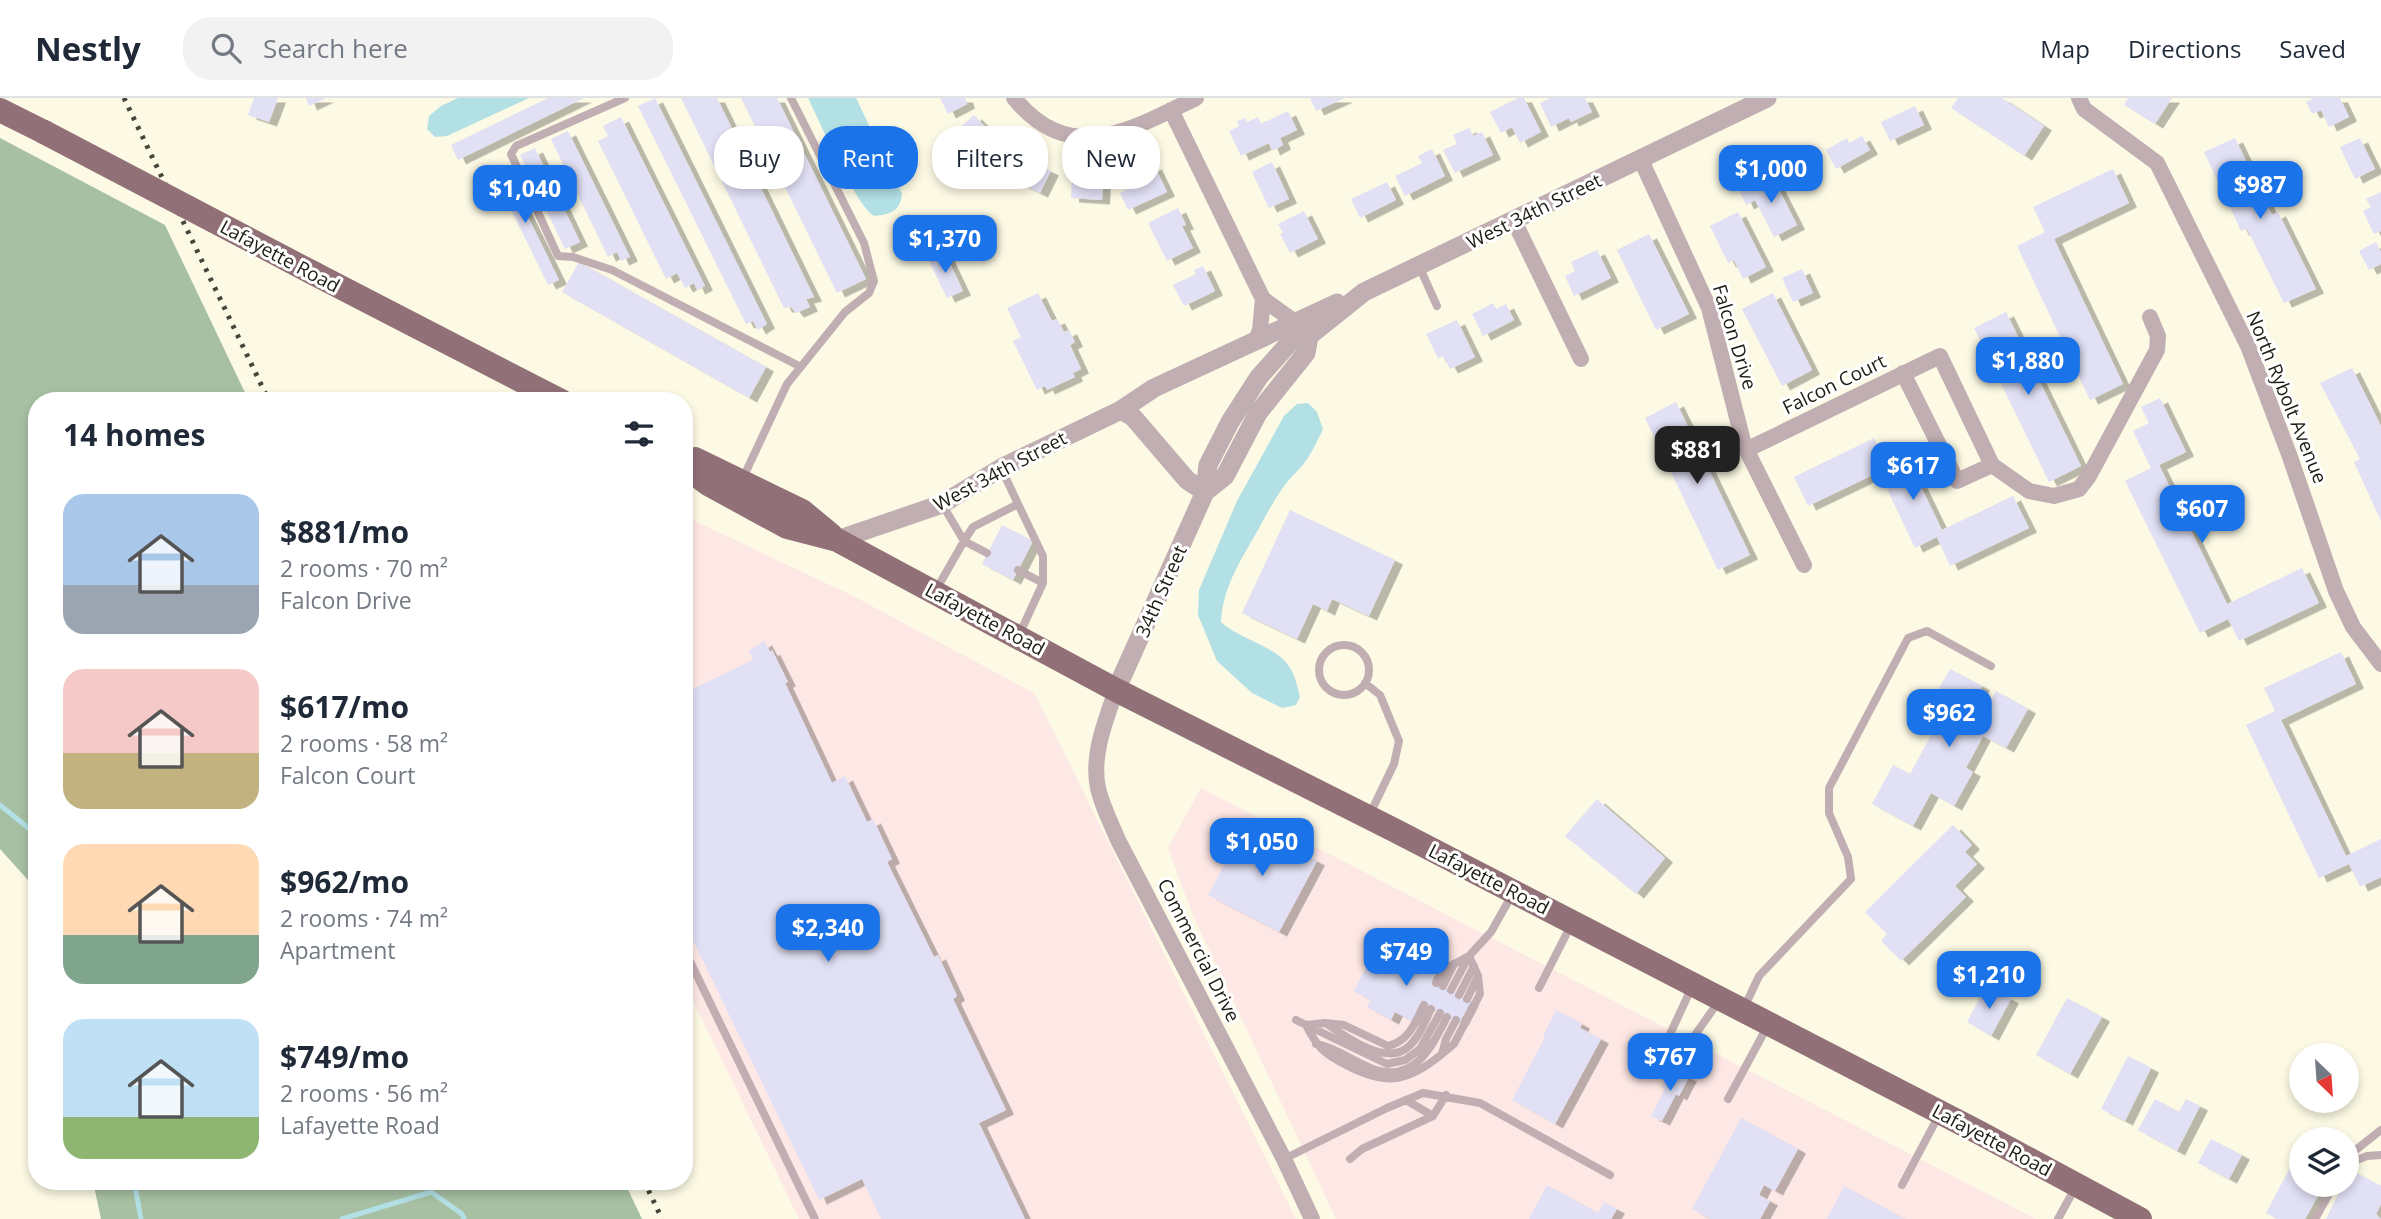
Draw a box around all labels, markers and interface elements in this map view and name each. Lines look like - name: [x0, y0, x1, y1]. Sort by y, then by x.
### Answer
- search box: [183, 17, 673, 80]
- text: Nestly: [35, 26, 141, 71]
- icon: search: [207, 29, 245, 67]
- text: Search here: [263, 30, 408, 66]
- text: Map: [2040, 32, 2090, 65]
- text: Directions: [2128, 32, 2241, 65]
- text: Saved: [2279, 32, 2346, 65]
- chip: Buy: [714, 126, 804, 189]
- chip: Rent: [818, 126, 918, 189]
- chip: Filters: [932, 126, 1048, 189]
- chip: New: [1062, 126, 1160, 189]
- pin: $1,000: [1714, 146, 1828, 205]
- text: $1,000: [1735, 152, 1807, 184]
- pin: $987: [2219, 162, 2301, 221]
- pin: $1,040: [468, 166, 582, 225]
- street label: West 34th Street: [1462, 167, 1606, 255]
- text: $987: [2234, 168, 2286, 200]
- text: $1,040: [489, 172, 561, 204]
- street label: Lafayette Road: [216, 214, 344, 298]
- pin: $1,370: [888, 216, 1002, 275]
- text: $1,370: [909, 222, 981, 254]
- street label: Falcon Drive: [1707, 281, 1763, 393]
- street label: North Rybolt Avenue: [2241, 307, 2333, 487]
- pin: $1,880: [1971, 338, 2085, 397]
- text: $1,880: [1992, 344, 2064, 376]
- street label: Falcon Court: [1778, 348, 1890, 420]
- text: 14 homes: [63, 414, 206, 455]
- icon: filters: [620, 415, 658, 453]
- street label: West 34th Street: [929, 425, 1071, 517]
- pin: $881: [1656, 426, 1738, 486]
- text: $881: [1671, 433, 1723, 465]
- pin: $617: [1872, 442, 1954, 502]
- text: $617: [1887, 449, 1939, 481]
- pin: $607: [2161, 486, 2243, 545]
- text: $607: [2176, 492, 2228, 524]
- text: $881/mo: [280, 511, 409, 552]
- icon: home: [119, 522, 203, 606]
- street label: 34th Street: [1129, 541, 1193, 641]
- text: 2 rooms · 70 m²: [280, 552, 448, 584]
- street label: Lafayette Road: [921, 577, 1049, 661]
- text: Falcon Drive: [280, 584, 412, 616]
- text: $617/mo: [280, 686, 409, 727]
- pin: $962: [1908, 690, 1990, 749]
- text: $962: [1923, 696, 1975, 728]
- icon: home: [119, 697, 203, 781]
- text: 2 rooms · 58 m²: [280, 727, 448, 759]
- text: Falcon Court: [280, 759, 415, 791]
- pin: $1,050: [1205, 818, 1319, 878]
- text: $1,050: [1226, 825, 1298, 857]
- street label: Lafayette Road: [1424, 837, 1554, 921]
- text: $962/mo: [280, 861, 409, 902]
- icon: home: [119, 872, 203, 956]
- street label: Commercial Drive: [1152, 874, 1246, 1026]
- text: 2 rooms · 74 m²: [280, 902, 448, 934]
- pin: $2,340: [771, 904, 885, 964]
- text: $2,340: [792, 911, 864, 943]
- pin: $749: [1365, 928, 1447, 988]
- text: Apartment: [280, 934, 396, 966]
- text: $749: [1380, 935, 1432, 967]
- pin: $1,210: [1932, 951, 2046, 1011]
- text: $1,210: [1953, 958, 2025, 990]
- pin: $767: [1629, 1034, 1711, 1093]
- text: $749/mo: [280, 1036, 409, 1077]
- text: $767: [1644, 1040, 1696, 1072]
- north arrow: [2289, 1043, 2359, 1113]
- map controls: [2289, 1043, 2359, 1197]
- icon: home: [119, 1047, 203, 1131]
- text: 2 rooms · 56 m²: [280, 1077, 448, 1109]
- street label: Lafayette Road: [1928, 1098, 2056, 1182]
- text: Lafayette Road: [280, 1109, 440, 1141]
- button: layers: [2289, 1127, 2359, 1197]

